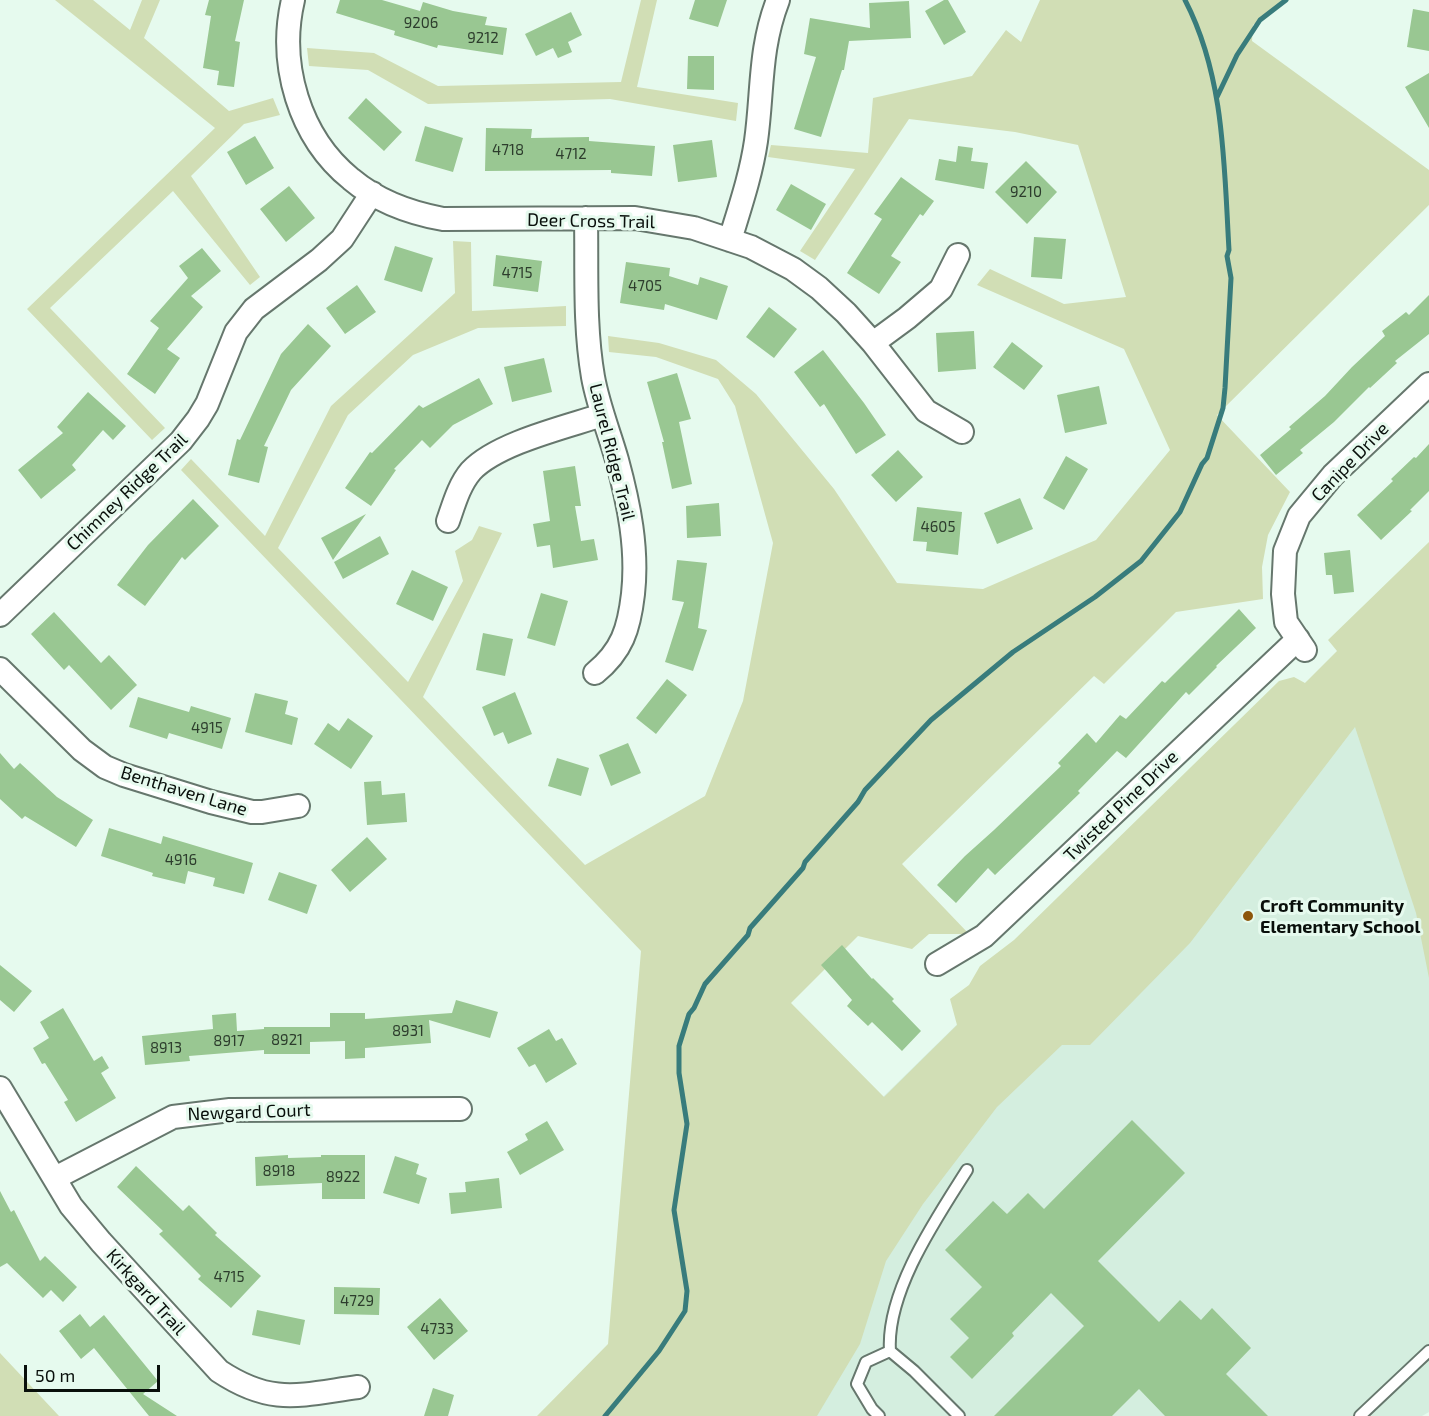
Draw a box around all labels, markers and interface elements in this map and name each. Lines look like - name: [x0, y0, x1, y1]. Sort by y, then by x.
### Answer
- house number: 9206: [404, 14, 438, 32]
- house number: 9212: [467, 29, 499, 47]
- house number: 4718: [492, 141, 524, 159]
- house number: 4712: [555, 145, 587, 163]
- house number: 9210: [1010, 183, 1042, 201]
- street label: Deer Cross Trail: [527, 209, 655, 233]
- house number: 4715: [502, 264, 532, 282]
- house number: 4705: [628, 277, 662, 295]
- street label: Laurel Ridge Trail: [585, 381, 639, 523]
- street label: Canipe Drive: [1307, 418, 1393, 506]
- street label: Chimney Ridge Trail: [62, 429, 192, 555]
- house number: 4605: [921, 518, 955, 536]
- house number: 4915: [191, 719, 223, 737]
- street label: Twisted Pine Drive: [1059, 746, 1183, 866]
- street label: Benthaven Lane: [118, 761, 250, 821]
- house number: 4916: [165, 851, 197, 869]
- place label: Croft Community Elementary School: [1260, 895, 1420, 938]
- marker: Croft Community Elementary School: [1241, 909, 1255, 923]
- house number: 8931: [392, 1022, 424, 1040]
- house number: 8921: [271, 1031, 303, 1049]
- house number: 8917: [213, 1032, 245, 1050]
- house number: 8913: [150, 1039, 182, 1057]
- street label: Newgard Court: [187, 1099, 311, 1125]
- house number: 8918: [263, 1162, 295, 1180]
- house number: 8922: [326, 1168, 360, 1186]
- street label: Kirkgard Trail: [102, 1245, 190, 1339]
- house number: 4715: [214, 1268, 244, 1286]
- house number: 4729: [340, 1292, 374, 1310]
- house number: 4733: [420, 1320, 454, 1338]
- scale bar: [27, 1353, 164, 1391]
- text: 50 m: [35, 1364, 75, 1386]

